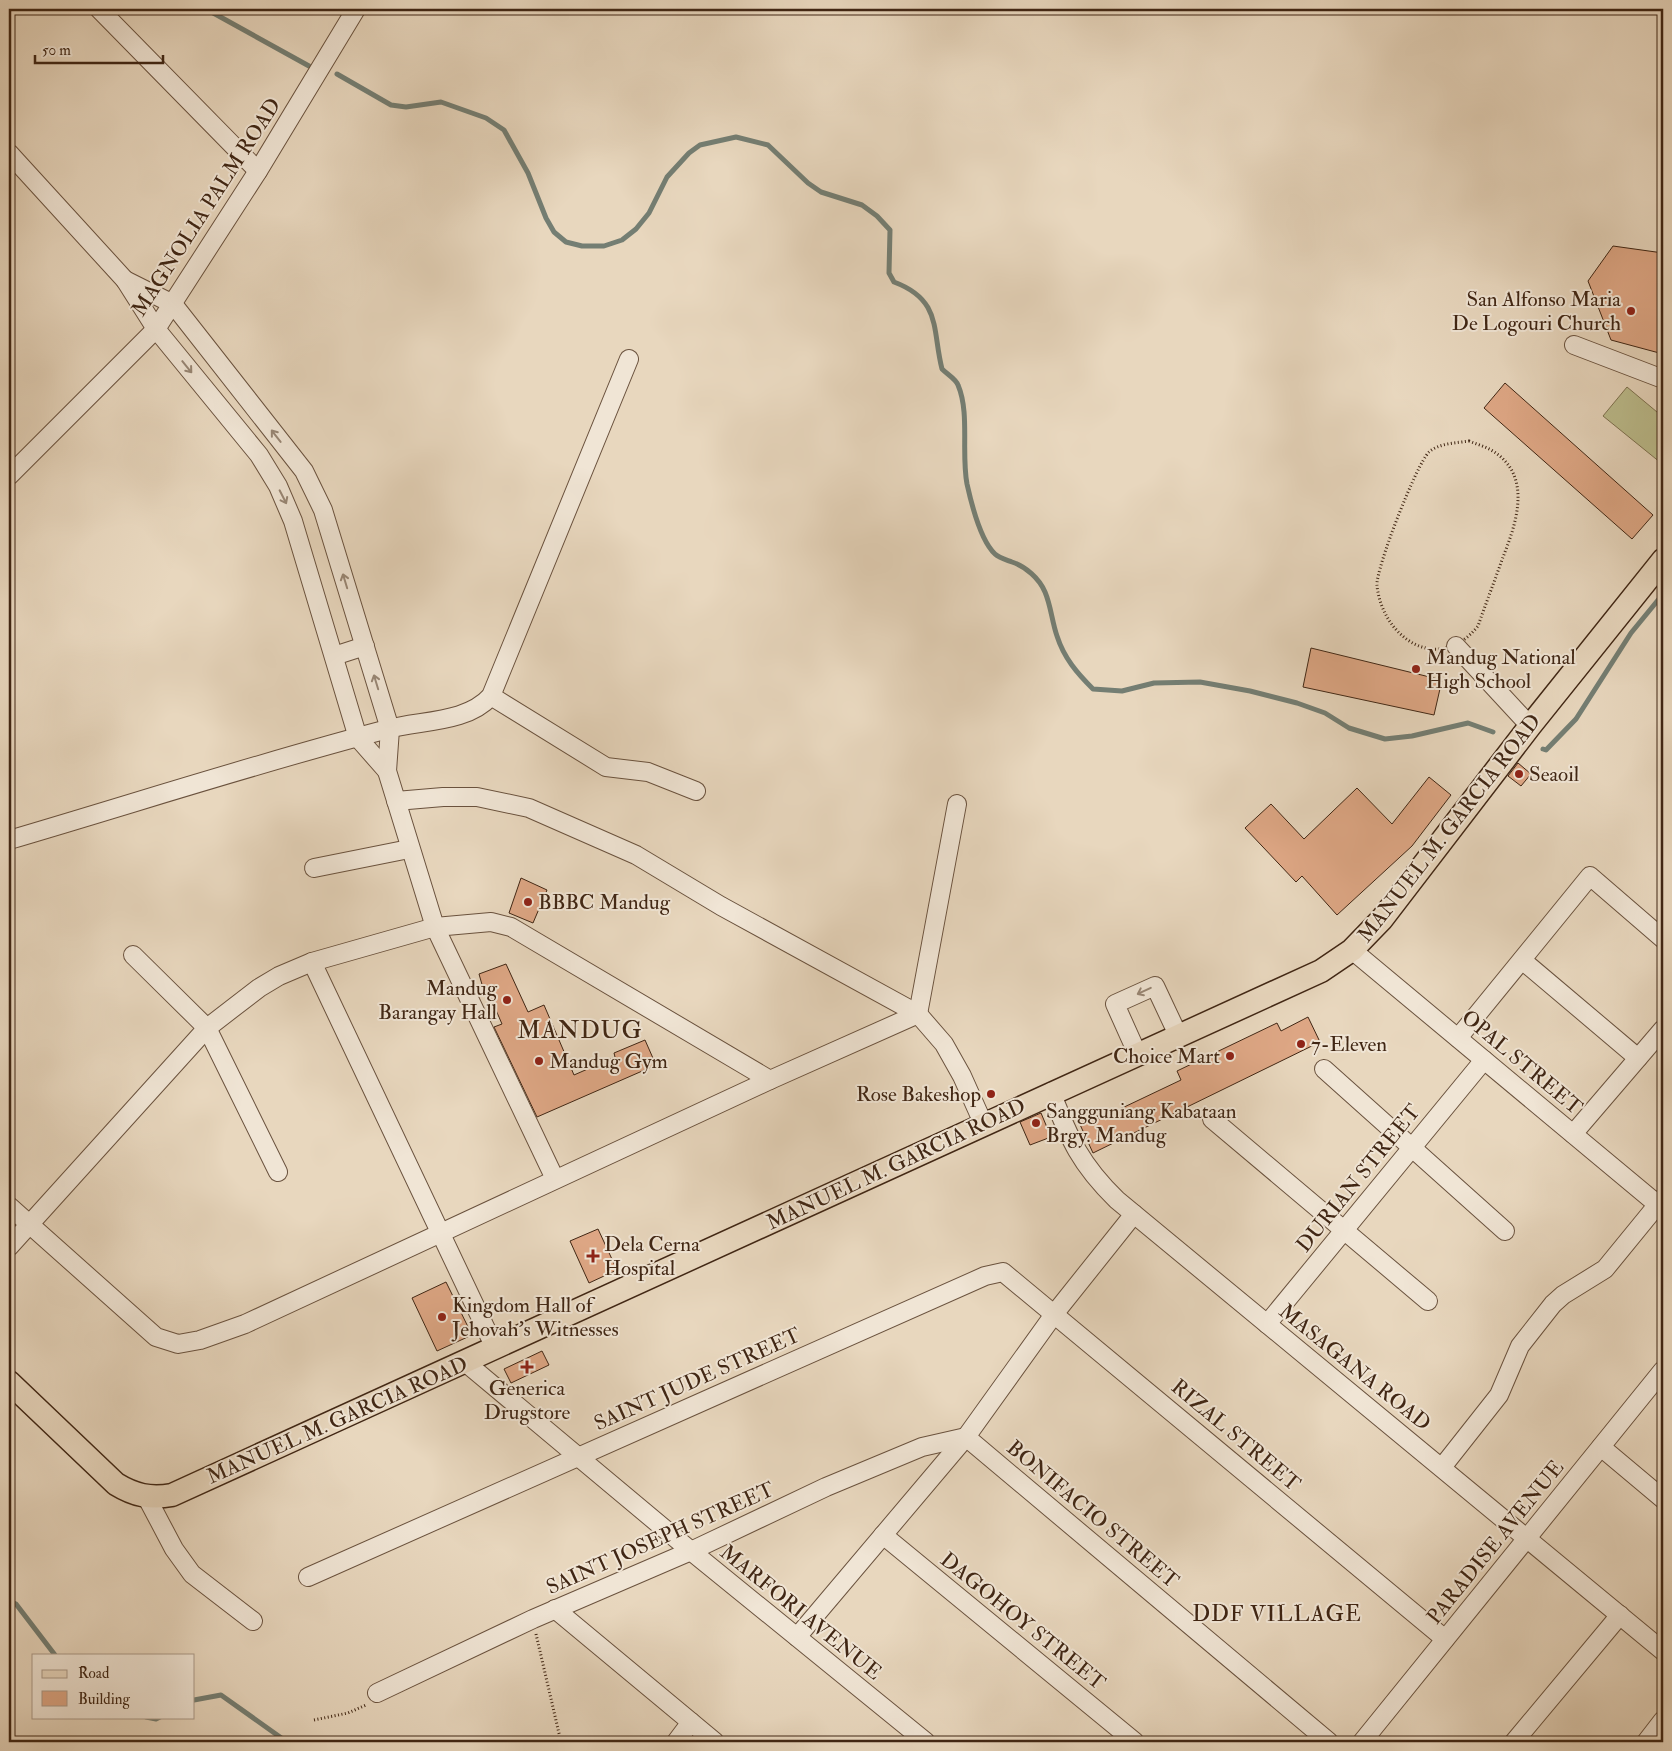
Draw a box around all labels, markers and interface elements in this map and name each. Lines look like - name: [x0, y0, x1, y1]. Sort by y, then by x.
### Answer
- scale bar: [35, 32, 162, 64]
- text: 50 m: [42, 41, 71, 60]
- street label: MAGNOLIA PALM ROAD: [126, 93, 287, 321]
- place label: San Alfonso Maria De Logouri Church: [1452, 286, 1621, 337]
- marker: San Alfonso Maria De Logouri Church: [1625, 305, 1637, 317]
- one-way arrow: [181, 360, 192, 373]
- one-way arrow: [271, 430, 282, 443]
- one-way arrow: [279, 489, 288, 504]
- one-way arrow: [340, 573, 350, 589]
- place label: Mandug National High School: [1426, 644, 1576, 695]
- marker: Mandug National High School: [1410, 663, 1422, 675]
- one-way arrow: [370, 674, 380, 690]
- street label: MANUEL M. GARCIA ROAD: [1352, 709, 1547, 948]
- place label: Seaoil: [1529, 761, 1580, 788]
- marker: Seaoil: [1513, 768, 1525, 780]
- place label: BBBC Mandug: [538, 889, 671, 916]
- marker: BBBC Mandug: [522, 896, 534, 908]
- place label: Mandug Barangay Hall: [378, 975, 498, 1026]
- one-way arrow: [1137, 987, 1152, 996]
- marker: Mandug Barangay Hall: [501, 994, 513, 1006]
- street label: OPAL STREET: [1456, 1004, 1588, 1121]
- district label: MANDUG: [517, 1015, 643, 1046]
- place label: 7-Eleven: [1311, 1031, 1387, 1058]
- marker: 7-Eleven: [1295, 1038, 1307, 1050]
- place label: Choice Mart: [1113, 1043, 1220, 1070]
- place label: Mandug Gym: [549, 1048, 668, 1075]
- marker: Choice Mart: [1224, 1050, 1236, 1062]
- marker: Mandug Gym: [533, 1055, 545, 1067]
- place label: Rose Bakeshop: [856, 1081, 981, 1108]
- marker: Rose Bakeshop: [985, 1088, 997, 1100]
- street label: MANUEL M. GARCIA ROAD: [762, 1092, 1030, 1236]
- place label: Sangguniang Kabataan Brgy. Mandug: [1046, 1098, 1237, 1149]
- street label: DURIAN STREET: [1290, 1098, 1427, 1258]
- marker: Sangguniang Kabataan Brgy. Mandug: [1030, 1117, 1042, 1129]
- place label: Dela Cerna Hospital: [604, 1231, 700, 1282]
- marker: Dela Cerna Hospital: [586, 1249, 600, 1263]
- place label: Kingdom Hall of Jehovah's Witnesses: [451, 1292, 619, 1343]
- street label: MASAGANA ROAD: [1273, 1298, 1436, 1437]
- marker: Kingdom Hall of Jehovah's Witnesses: [436, 1311, 448, 1323]
- street label: SAINT JUDE STREET: [590, 1322, 805, 1437]
- street label: MANUEL M. GARCIA ROAD: [203, 1351, 472, 1490]
- marker: Generica Drugstore: [521, 1361, 533, 1373]
- street label: RIZAL STREET: [1166, 1373, 1306, 1498]
- place label: Generica Drugstore: [484, 1375, 571, 1426]
- street label: BONIFACIO STREET: [1001, 1434, 1185, 1595]
- street label: PARADISE AVENUE: [1421, 1455, 1570, 1630]
- street label: SAINT JOSEPH STREET: [542, 1476, 779, 1601]
- street label: MARFORI AVENUE: [714, 1539, 887, 1686]
- street label: DAGOHOY STREET: [935, 1546, 1111, 1697]
- district label: DDF VILLAGE: [1192, 1600, 1362, 1628]
- legend: [32, 1654, 195, 1718]
- text: Road: [78, 1664, 110, 1683]
- text: Building: [78, 1690, 130, 1709]

